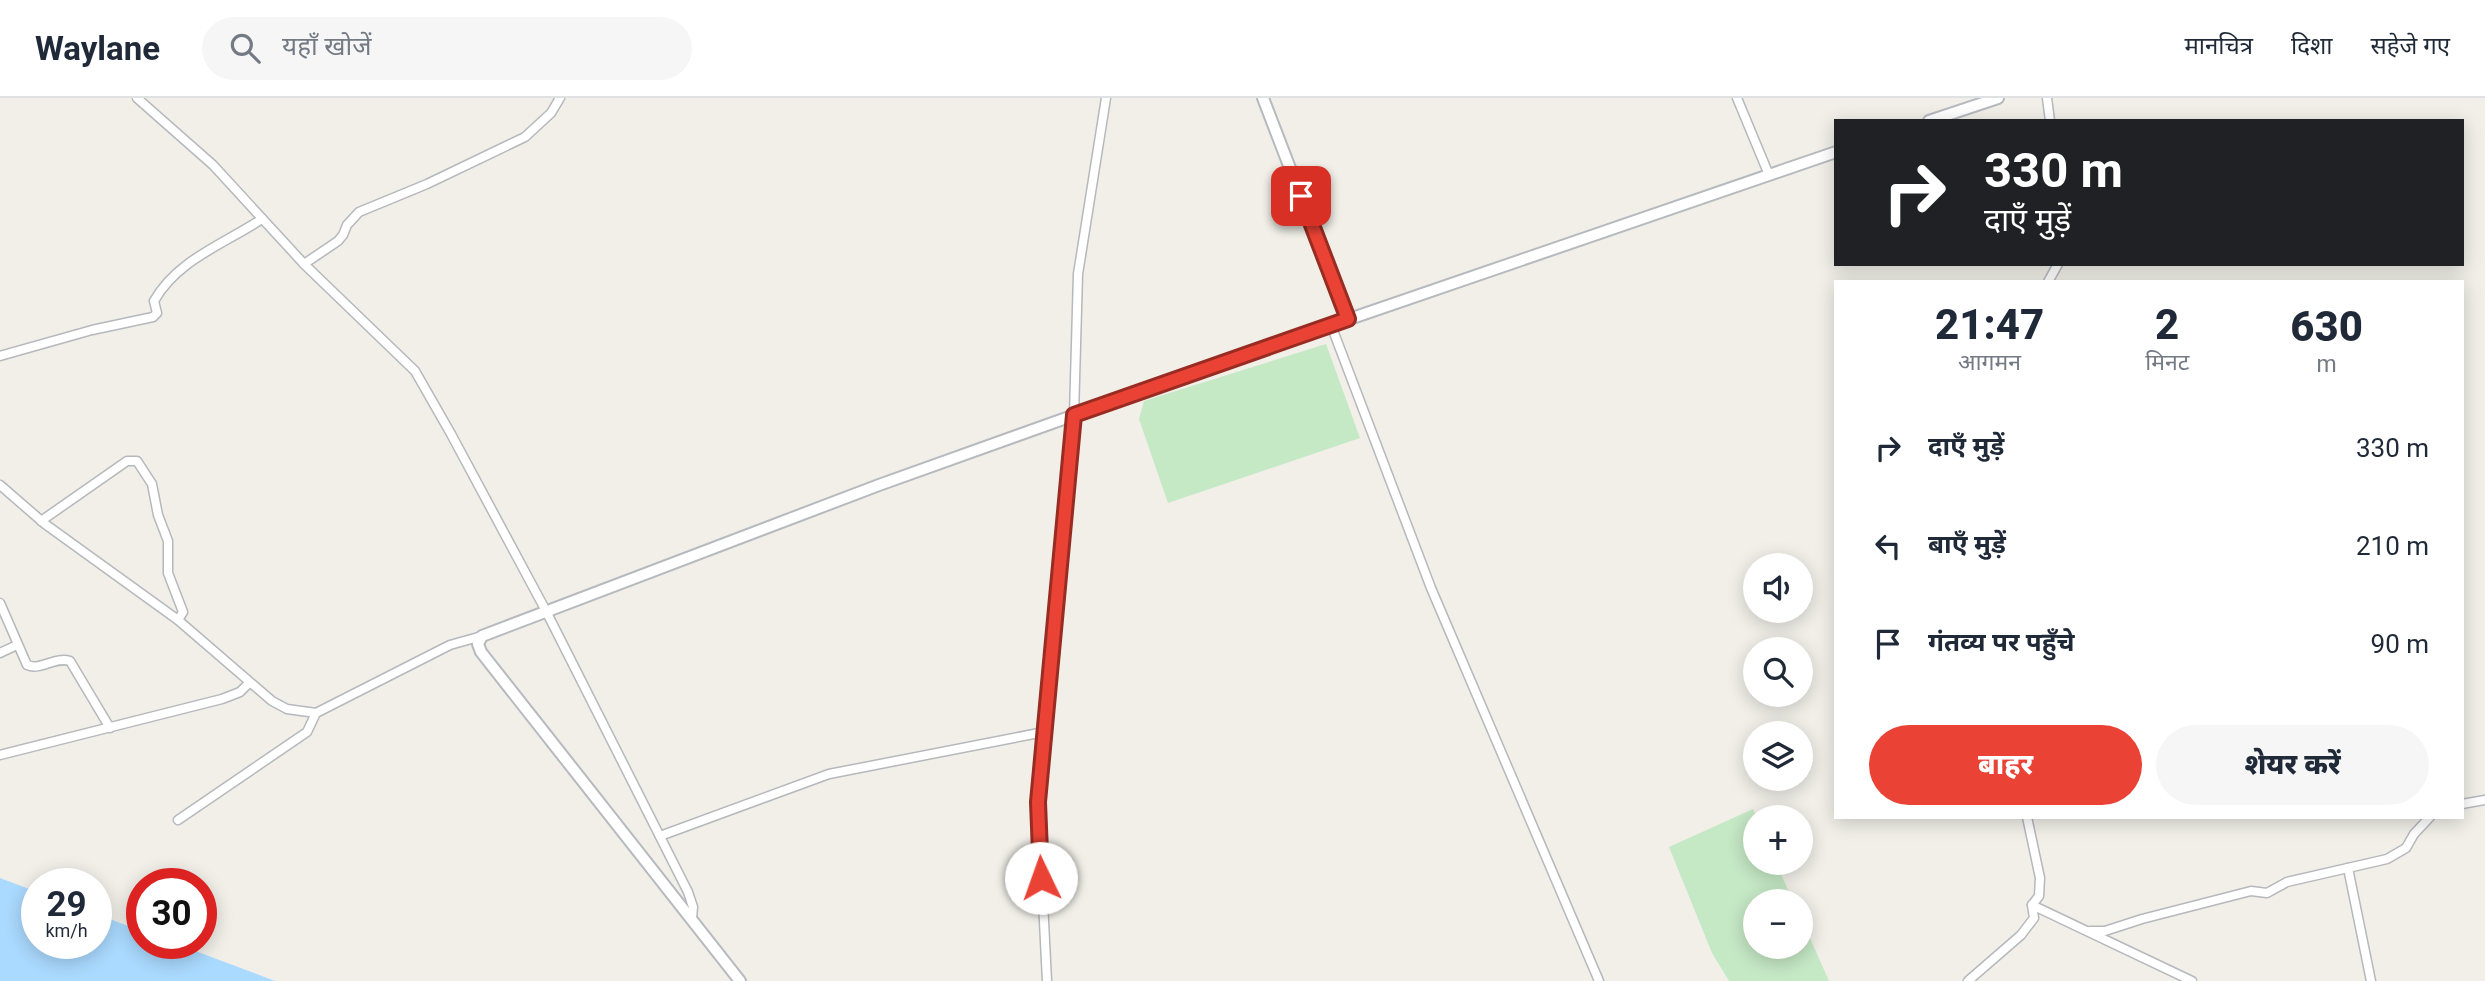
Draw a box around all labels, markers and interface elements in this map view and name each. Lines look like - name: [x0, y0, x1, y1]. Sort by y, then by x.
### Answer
- search box: [202, 17, 692, 80]
- text: Waylane: [35, 29, 160, 68]
- icon: search: [226, 29, 264, 67]
- text: यहाँ खोजें: [282, 31, 371, 61]
- text: मानचित्र: [2184, 32, 2253, 60]
- text: दिशा: [2291, 32, 2332, 60]
- text: सहेजे गए: [2370, 32, 2450, 60]
- text: 330 m: [1984, 142, 2123, 199]
- icon: right: [1869, 147, 1960, 238]
- pin: [1271, 166, 1331, 226]
- icon: arrive: [1282, 177, 1320, 215]
- text: दाएँ मुड़ें: [1984, 201, 2071, 239]
- text: 21:47: [1935, 300, 2044, 349]
- text: 2: [2155, 300, 2179, 349]
- text: 630: [2290, 302, 2363, 351]
- text: आगमन: [1958, 349, 2021, 376]
- text: मिनट: [2145, 349, 2189, 376]
- text: m: [2317, 351, 2337, 378]
- icon: right: [1869, 429, 1907, 467]
- text: दाएँ मुड़ें: [1928, 431, 2004, 461]
- text: 330 m: [2356, 433, 2429, 463]
- icon: left: [1869, 527, 1907, 565]
- text: बाएँ मुड़ें: [1928, 529, 2006, 559]
- text: 210 m: [2356, 531, 2429, 561]
- map controls: [1743, 553, 1813, 959]
- button: sound: [1743, 553, 1813, 623]
- icon: arrive: [1869, 625, 1907, 663]
- text: गंतव्य पर पहुँचे: [1928, 627, 2075, 657]
- text: 90 m: [2371, 629, 2429, 659]
- button: search: [1743, 637, 1813, 707]
- button: layers: [1743, 721, 1813, 791]
- button: बाहर: [1869, 725, 2142, 805]
- button: शेयर करें: [2156, 725, 2429, 805]
- button: +: [1743, 805, 1813, 875]
- position arrow: [1004, 841, 1078, 915]
- speed limit sign: 30: [126, 868, 217, 959]
- text: 29: [46, 884, 87, 925]
- button: −: [1743, 889, 1813, 959]
- text: km/h: [45, 920, 88, 941]

